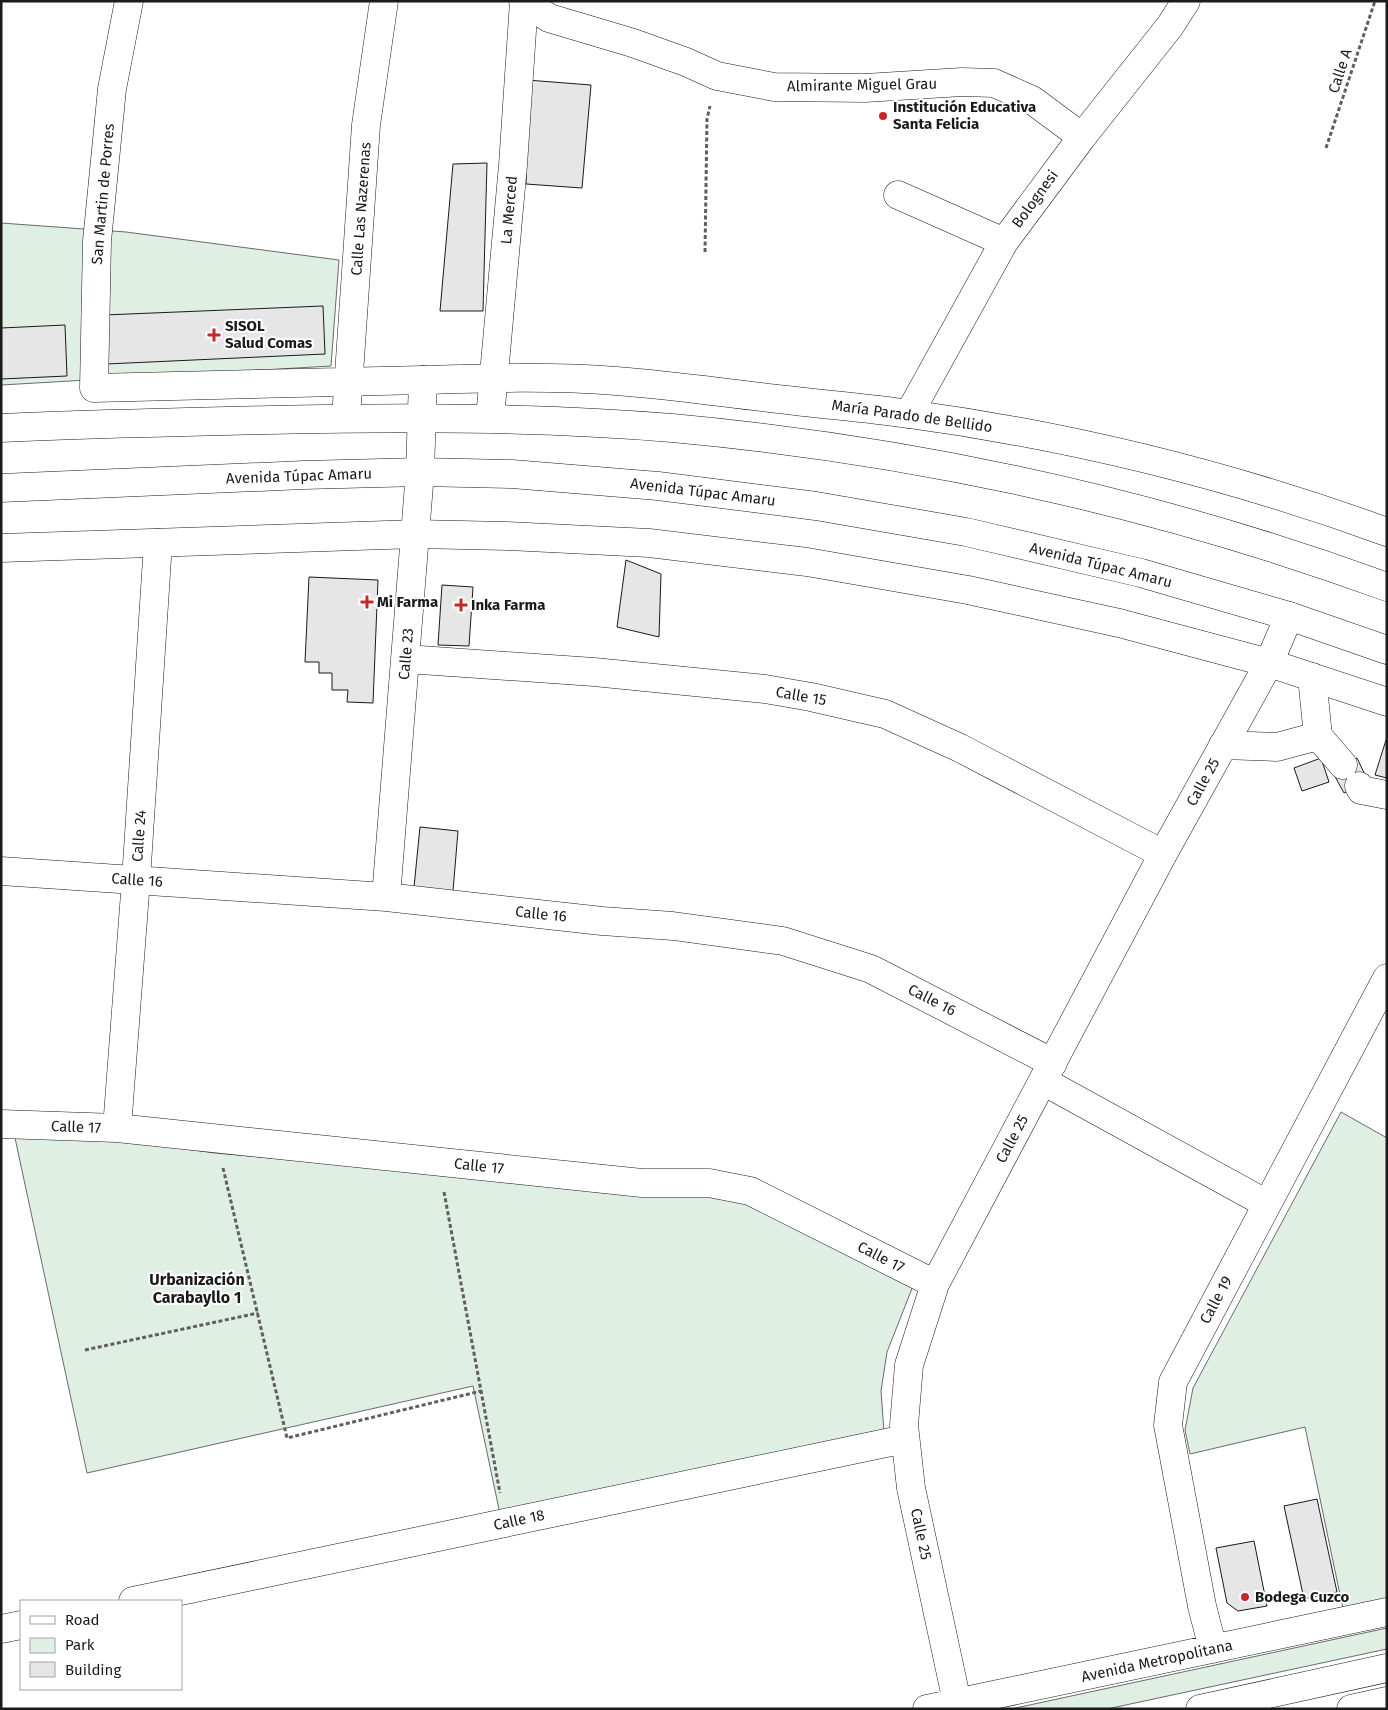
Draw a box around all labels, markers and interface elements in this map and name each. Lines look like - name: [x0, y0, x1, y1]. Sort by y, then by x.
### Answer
- street label: Calle A: [1324, 46, 1356, 96]
- street label: Almirante Miguel Grau: [787, 75, 937, 95]
- place label: Institución Educativa Santa Felicia: [893, 98, 1036, 133]
- marker: Institución Educativa Santa Felicia: [877, 110, 889, 122]
- street label: San Martin de Porres: [88, 123, 118, 265]
- street label: Calle Las Nazerenas: [347, 142, 375, 276]
- street label: Bolognesi: [1008, 167, 1062, 231]
- street label: La Merced: [497, 175, 521, 245]
- place label: SISOL Salud Comas: [225, 317, 312, 352]
- marker: SISOL Salud Comas: [207, 328, 221, 342]
- street label: María Parado de Bellido: [830, 396, 994, 436]
- street label: Avenida Túpac Amaru: [226, 464, 372, 488]
- street label: Avenida Túpac Amaru: [629, 474, 777, 510]
- street label: Avenida Túpac Amaru: [1028, 539, 1174, 591]
- place label: Mi Farma: [377, 593, 438, 611]
- marker: Mi Farma: [361, 596, 373, 608]
- place label: Inka Farma: [471, 596, 545, 614]
- marker: Inka Farma: [455, 599, 467, 611]
- street label: Calle 23: [395, 627, 417, 681]
- street label: Calle 15: [774, 683, 828, 709]
- street label: Calle 25: [1183, 755, 1223, 809]
- street label: Calle 24: [128, 809, 150, 863]
- street label: Calle 16: [111, 869, 163, 891]
- street label: Calle 16: [514, 902, 568, 926]
- street label: Calle 16: [905, 980, 959, 1020]
- street label: Calle 25: [992, 1112, 1032, 1166]
- street label: Calle 17: [51, 1117, 102, 1137]
- street label: Calle 17: [453, 1154, 505, 1178]
- street label: Calle 17: [855, 1238, 908, 1277]
- district label: Urbanización Carabayllo 1: [149, 1270, 245, 1307]
- street label: Calle 19: [1196, 1273, 1236, 1327]
- street label: Calle 18: [492, 1506, 546, 1534]
- street label: Calle 25: [907, 1507, 935, 1561]
- place label: Bodega Cuzco: [1255, 1588, 1350, 1606]
- marker: Bodega Cuzco: [1239, 1591, 1251, 1603]
- legend: [20, 1600, 182, 1690]
- text: Road: [65, 1611, 100, 1629]
- text: Park: [65, 1636, 95, 1654]
- street label: Avenida Metropolitana: [1080, 1636, 1234, 1686]
- text: Building: [65, 1661, 121, 1679]

